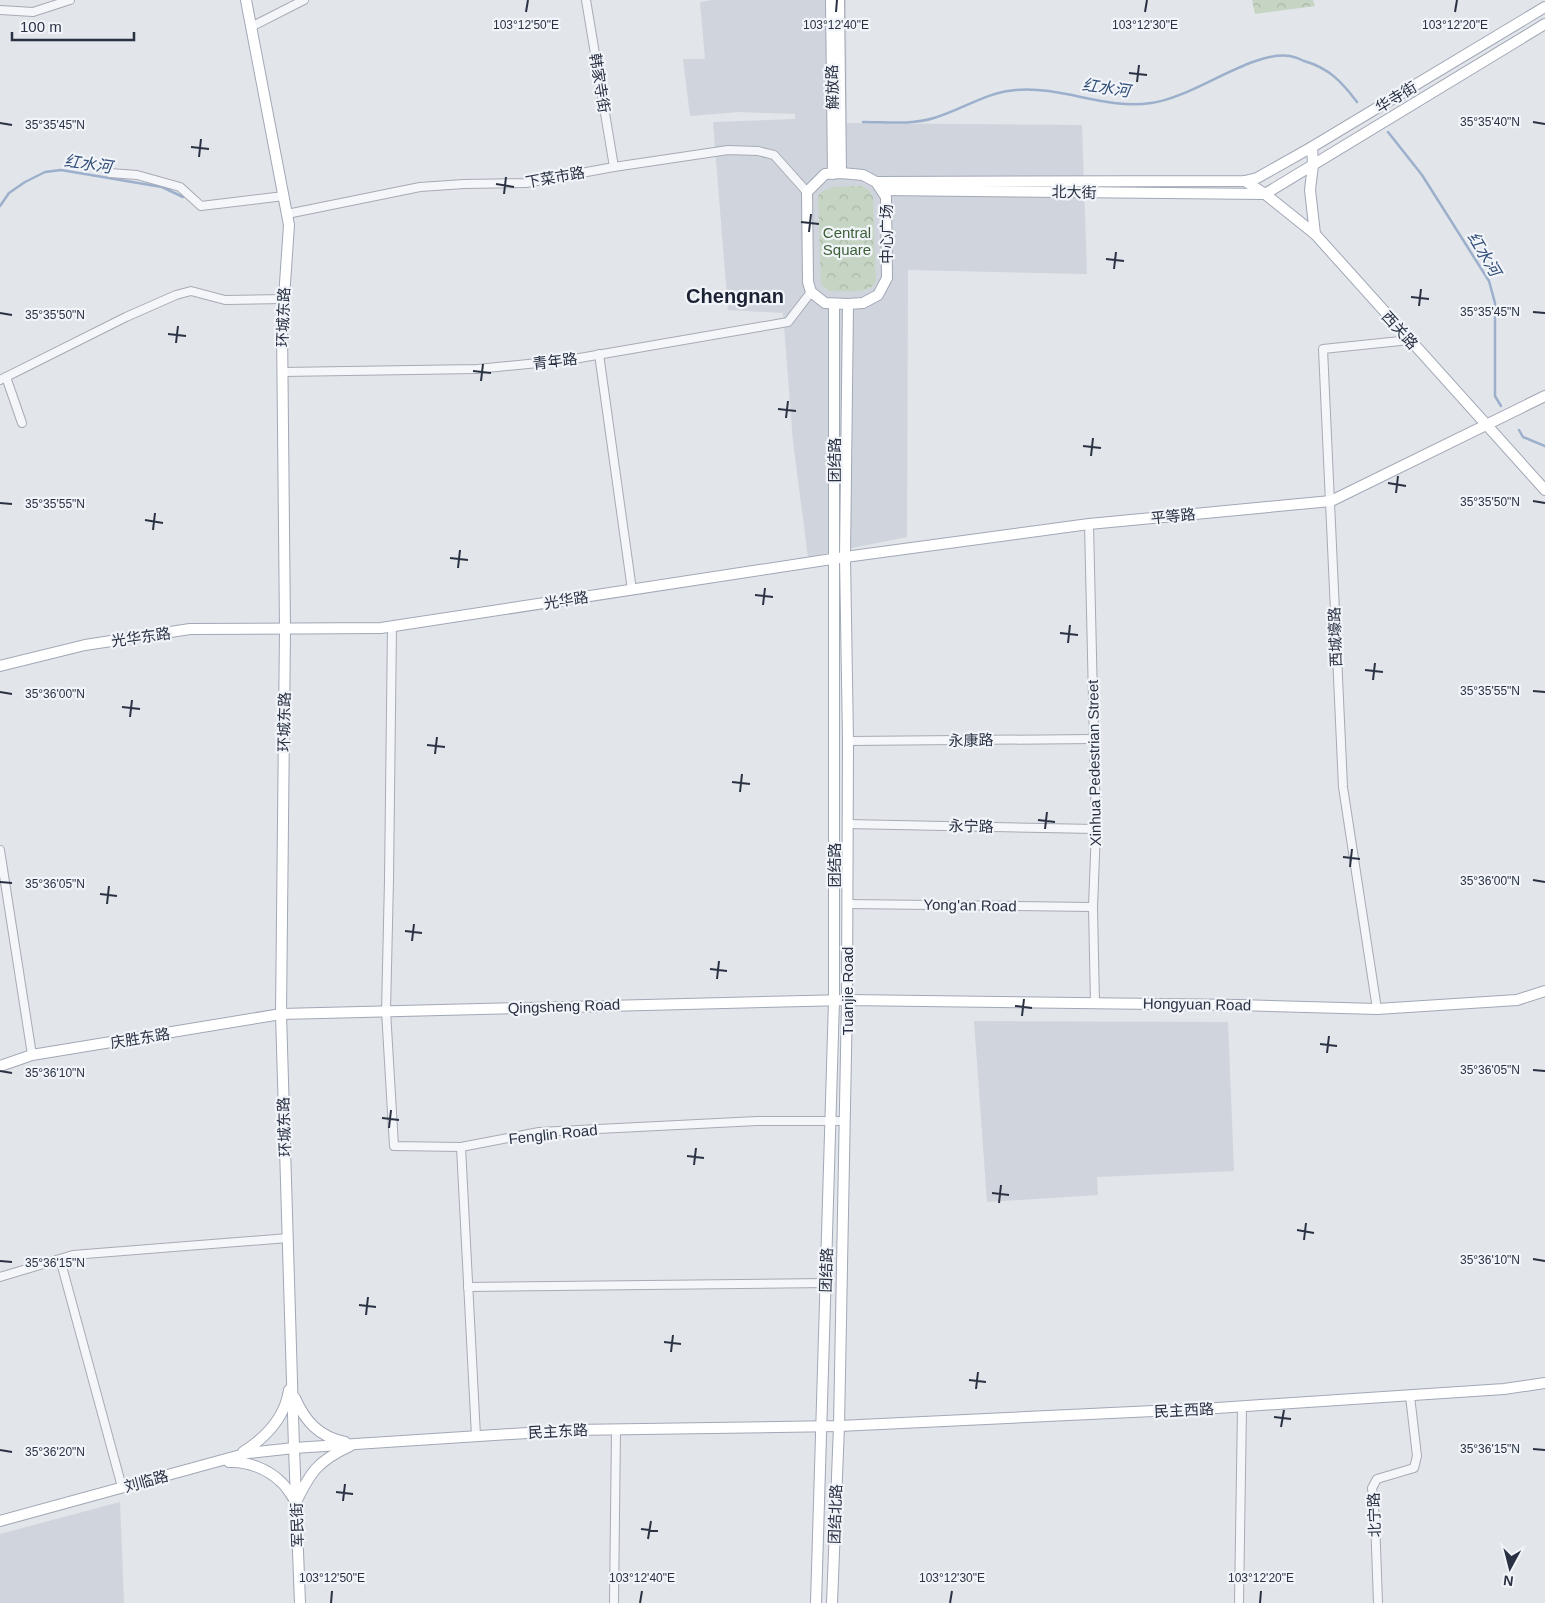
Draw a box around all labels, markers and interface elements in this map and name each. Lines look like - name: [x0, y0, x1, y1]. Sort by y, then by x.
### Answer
- scale bar: [12, 10, 135, 42]
- text: 100 m: [20, 18, 62, 35]
- text: 103°12'50"E: [493, 18, 559, 32]
- text: 103°12'40"E: [803, 18, 869, 32]
- text: 103°12'30"E: [1112, 18, 1178, 32]
- text: 103°12'20"E: [1422, 18, 1488, 32]
- street label: 韩家寺街: [587, 52, 613, 114]
- street label: 解放路: [823, 64, 841, 110]
- water label: 红水河: [1081, 76, 1134, 100]
- street label: 华寺街: [1372, 78, 1420, 116]
- text: 35°35'40"N: [1460, 115, 1520, 129]
- text: 35°35'45"N: [25, 118, 85, 132]
- water label: 红水河: [63, 152, 116, 176]
- street label: 下菜市路: [524, 163, 586, 191]
- street label: 北大街: [1051, 183, 1097, 201]
- street label: 中心广场: [878, 204, 895, 264]
- park label: Central Square: [823, 224, 871, 258]
- water label: 红水河: [1464, 229, 1505, 282]
- district label: Chengnan: [686, 285, 784, 307]
- street label: 环城东路: [273, 287, 293, 347]
- text: 35°35'45"N: [1460, 305, 1520, 319]
- text: 35°35'50"N: [25, 308, 85, 322]
- street label: 西关路: [1379, 308, 1421, 352]
- street label: 青年路: [532, 350, 578, 372]
- street label: 团结路: [826, 437, 843, 483]
- text: 35°35'50"N: [1460, 495, 1520, 509]
- text: 35°35'55"N: [25, 497, 85, 511]
- street label: 平等路: [1150, 505, 1196, 527]
- street label: 光华路: [542, 588, 590, 612]
- street label: 西城壕路: [1325, 607, 1345, 667]
- street label: 光华东路: [110, 624, 172, 650]
- street label: Xinhua Pedestrian Street: [1084, 679, 1104, 847]
- text: 35°35'55"N: [1460, 684, 1520, 698]
- text: 35°36'00"N: [25, 687, 85, 701]
- street label: 环城东路: [275, 692, 293, 752]
- street label: 永康路: [948, 731, 994, 749]
- street label: 永宁路: [948, 817, 994, 835]
- street label: 团结路: [826, 842, 843, 888]
- text: 35°36'00"N: [1460, 874, 1520, 888]
- text: 35°36'05"N: [25, 877, 85, 891]
- street label: Yong'an Road: [923, 896, 1017, 914]
- street label: Tuanjie Road: [839, 947, 856, 1035]
- street label: Hongyuan Road: [1143, 995, 1251, 1013]
- street label: Qingsheng Road: [507, 996, 621, 1016]
- street label: 庆胜东路: [109, 1025, 171, 1051]
- text: 35°36'05"N: [1460, 1063, 1520, 1077]
- text: 35°36'10"N: [25, 1066, 85, 1080]
- street label: 环城东路: [274, 1097, 294, 1157]
- street label: Fenglin Road: [508, 1121, 598, 1147]
- street label: 团结路: [817, 1247, 835, 1293]
- text: 35°36'10"N: [1460, 1253, 1520, 1267]
- text: 35°36'15"N: [25, 1256, 85, 1270]
- street label: 民主西路: [1154, 1400, 1214, 1420]
- street label: 民主东路: [528, 1421, 588, 1441]
- text: 35°36'15"N: [1460, 1442, 1520, 1456]
- text: 35°36'20"N: [25, 1445, 85, 1459]
- street label: 刘临路: [122, 1467, 170, 1495]
- street label: 团结北路: [825, 1484, 845, 1544]
- street label: 北宁路: [1365, 1492, 1383, 1538]
- street label: 军民街: [288, 1502, 306, 1548]
- north arrow: [1485, 1543, 1535, 1593]
- text: 103°12'50"E: [299, 1571, 365, 1585]
- text: 103°12'40"E: [609, 1571, 675, 1585]
- text: 103°12'30"E: [919, 1571, 985, 1585]
- text: 103°12'20"E: [1228, 1571, 1294, 1585]
- text: N: [1502, 1572, 1514, 1589]

